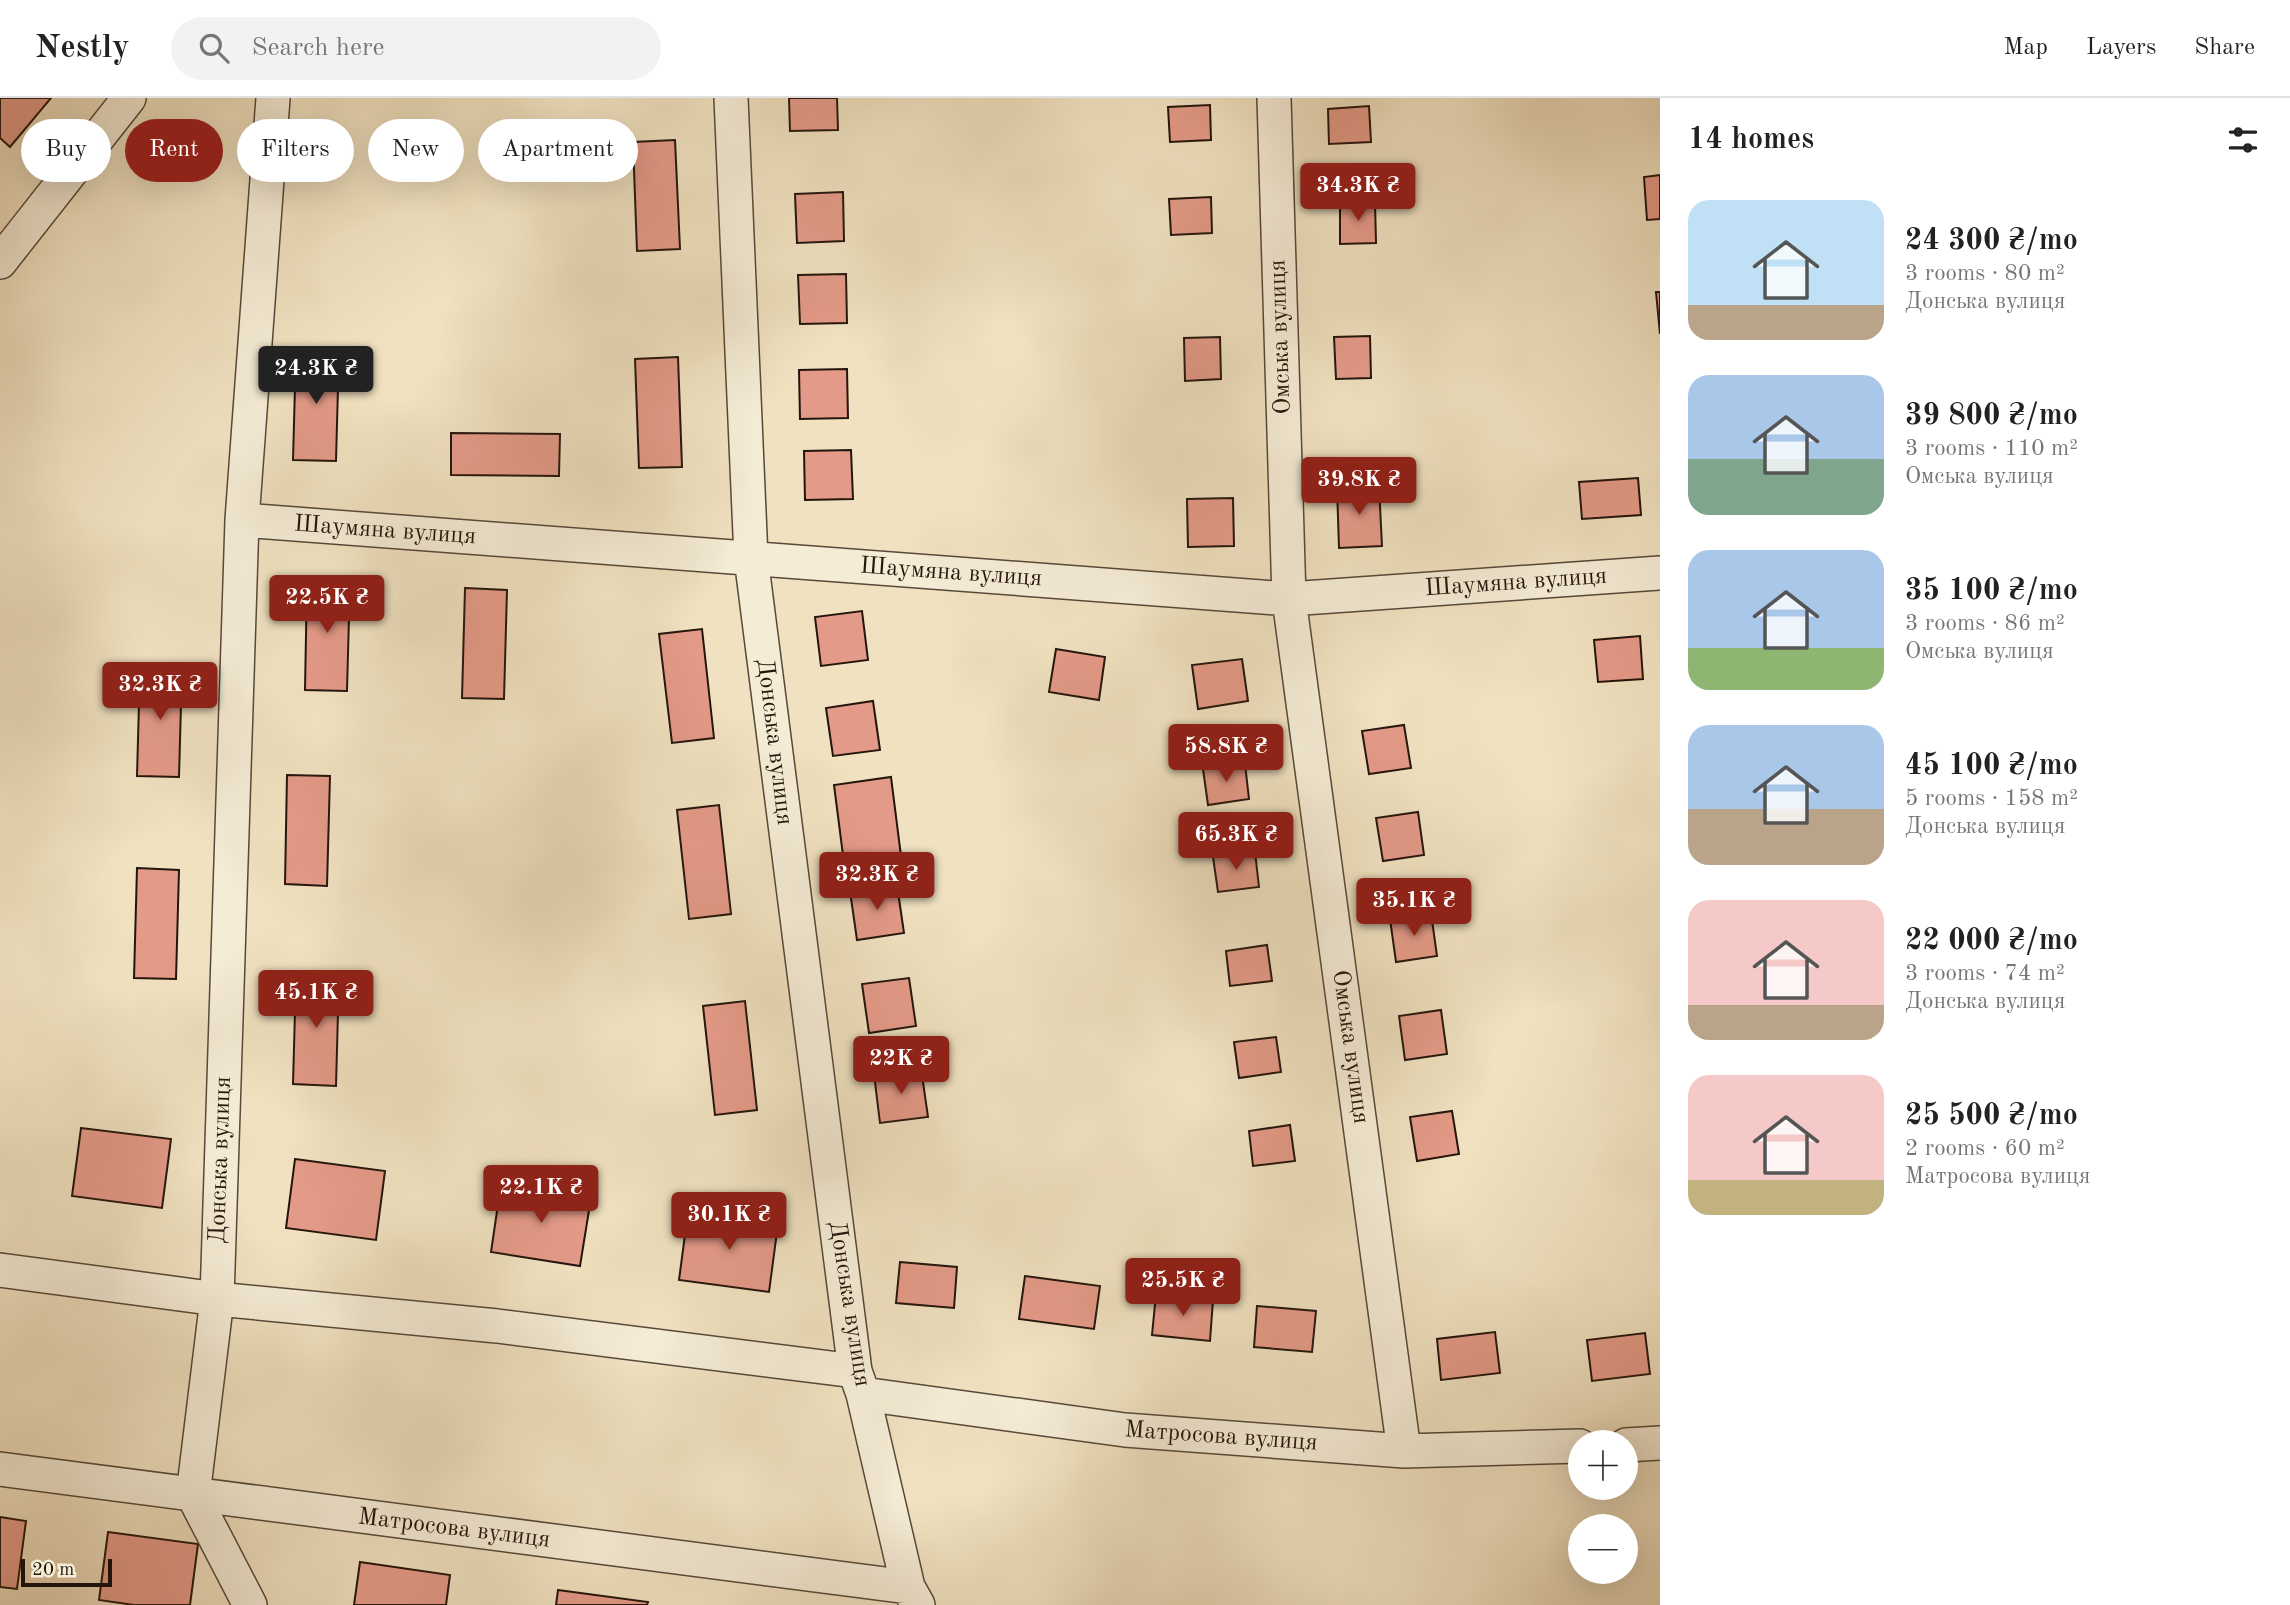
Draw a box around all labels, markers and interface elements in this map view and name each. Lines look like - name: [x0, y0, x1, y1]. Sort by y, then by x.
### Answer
- search box: [171, 17, 661, 80]
- icon: search: [195, 29, 233, 67]
- text: Nestly: [35, 32, 129, 65]
- text: Search here: [251, 35, 385, 61]
- text: Map: [2004, 36, 2048, 60]
- text: Layers: [2086, 36, 2156, 60]
- text: Share: [2194, 36, 2255, 60]
- chip: Buy: [21, 119, 111, 182]
- chip: Rent: [125, 119, 223, 182]
- chip: Filters: [237, 119, 354, 182]
- chip: New: [368, 119, 464, 182]
- chip: Apartment: [478, 119, 638, 182]
- icon: filters: [2224, 121, 2262, 159]
- text: 14 homes: [1688, 125, 1814, 155]
- pin: 34.3K ₴: [1293, 164, 1423, 223]
- text: 34.3K ₴: [1316, 174, 1400, 197]
- text: 24 300 ₴/mo: [1905, 226, 2078, 256]
- icon: home: [1744, 228, 1828, 312]
- street label: Омська вулиця: [1266, 259, 1296, 415]
- text: 3 rooms · 80 m²: [1905, 262, 2065, 285]
- text: Донська вулиця: [1905, 290, 2065, 313]
- pin: 24.3K ₴: [251, 346, 381, 406]
- text: 24.3K ₴: [274, 357, 358, 380]
- text: 39 800 ₴/mo: [1905, 401, 2078, 431]
- icon: home: [1744, 403, 1828, 487]
- text: 3 rooms · 110 m²: [1905, 437, 2078, 460]
- pin: 39.8K ₴: [1294, 458, 1424, 517]
- text: Омська вулиця: [1905, 465, 2054, 488]
- text: 39.8K ₴: [1317, 468, 1401, 491]
- street label: Шаумяна вулиця: [293, 513, 477, 549]
- street label: Шаумяна вулиця: [859, 555, 1043, 591]
- street label: Шаумяна вулиця: [1424, 565, 1608, 601]
- pin: 22.5K ₴: [262, 575, 392, 635]
- text: 35 100 ₴/mo: [1905, 576, 2078, 606]
- icon: home: [1744, 578, 1828, 662]
- text: 22.5K ₴: [285, 586, 369, 609]
- text: 3 rooms · 86 m²: [1905, 612, 2065, 635]
- text: Омська вулиця: [1905, 640, 2054, 663]
- street label: Донська вулиця: [752, 657, 796, 827]
- pin: 32.3K ₴: [95, 662, 225, 722]
- text: 32.3K ₴: [118, 673, 202, 696]
- pin: 58.8K ₴: [1161, 724, 1291, 784]
- text: 58.8K ₴: [1184, 735, 1268, 758]
- text: 45 100 ₴/mo: [1905, 751, 2078, 781]
- icon: home: [1744, 753, 1828, 837]
- text: 5 rooms · 158 m²: [1905, 787, 2078, 810]
- pin: 65.3K ₴: [1171, 812, 1301, 872]
- text: Донська вулиця: [1905, 815, 2065, 838]
- text: 65.3K ₴: [1194, 823, 1278, 846]
- pin: 32.3K ₴: [812, 852, 942, 912]
- text: 32.3K ₴: [835, 863, 919, 886]
- pin: 35.1K ₴: [1349, 878, 1479, 938]
- text: 35.1K ₴: [1372, 889, 1456, 912]
- text: 22 000 ₴/mo: [1905, 926, 2078, 956]
- icon: home: [1744, 928, 1828, 1012]
- text: 3 rooms · 74 m²: [1905, 962, 2065, 985]
- street label: Омська вулиця: [1327, 968, 1373, 1126]
- pin: 45.1K ₴: [251, 970, 381, 1030]
- text: 45.1K ₴: [274, 981, 358, 1004]
- text: Донська вулиця: [1905, 990, 2065, 1013]
- pin: 22K ₴: [852, 1037, 950, 1096]
- text: 22K ₴: [869, 1047, 933, 1070]
- street label: Донська вулиця: [206, 1076, 236, 1244]
- text: 25 500 ₴/mo: [1905, 1101, 2078, 1131]
- icon: home: [1744, 1103, 1828, 1187]
- text: 2 rooms · 60 m²: [1905, 1137, 2065, 1160]
- text: Матросова вулиця: [1905, 1165, 2091, 1188]
- pin: 22.1K ₴: [476, 1166, 606, 1225]
- text: 22.1K ₴: [499, 1176, 583, 1199]
- pin: 30.1K ₴: [664, 1192, 794, 1252]
- text: 30.1K ₴: [687, 1203, 771, 1226]
- street label: Донська вулиця: [824, 1219, 874, 1389]
- pin: 25.5K ₴: [1118, 1258, 1248, 1318]
- text: 25.5K ₴: [1141, 1269, 1225, 1292]
- street label: Матросова вулиця: [1124, 1418, 1318, 1456]
- map controls: [1568, 1430, 1638, 1584]
- button: +: [1568, 1430, 1638, 1500]
- street label: Матросова вулиця: [356, 1505, 552, 1553]
- button: −: [1568, 1514, 1638, 1584]
- scale bar: [21, 1556, 112, 1588]
- text: 20 m: [32, 1561, 74, 1580]

